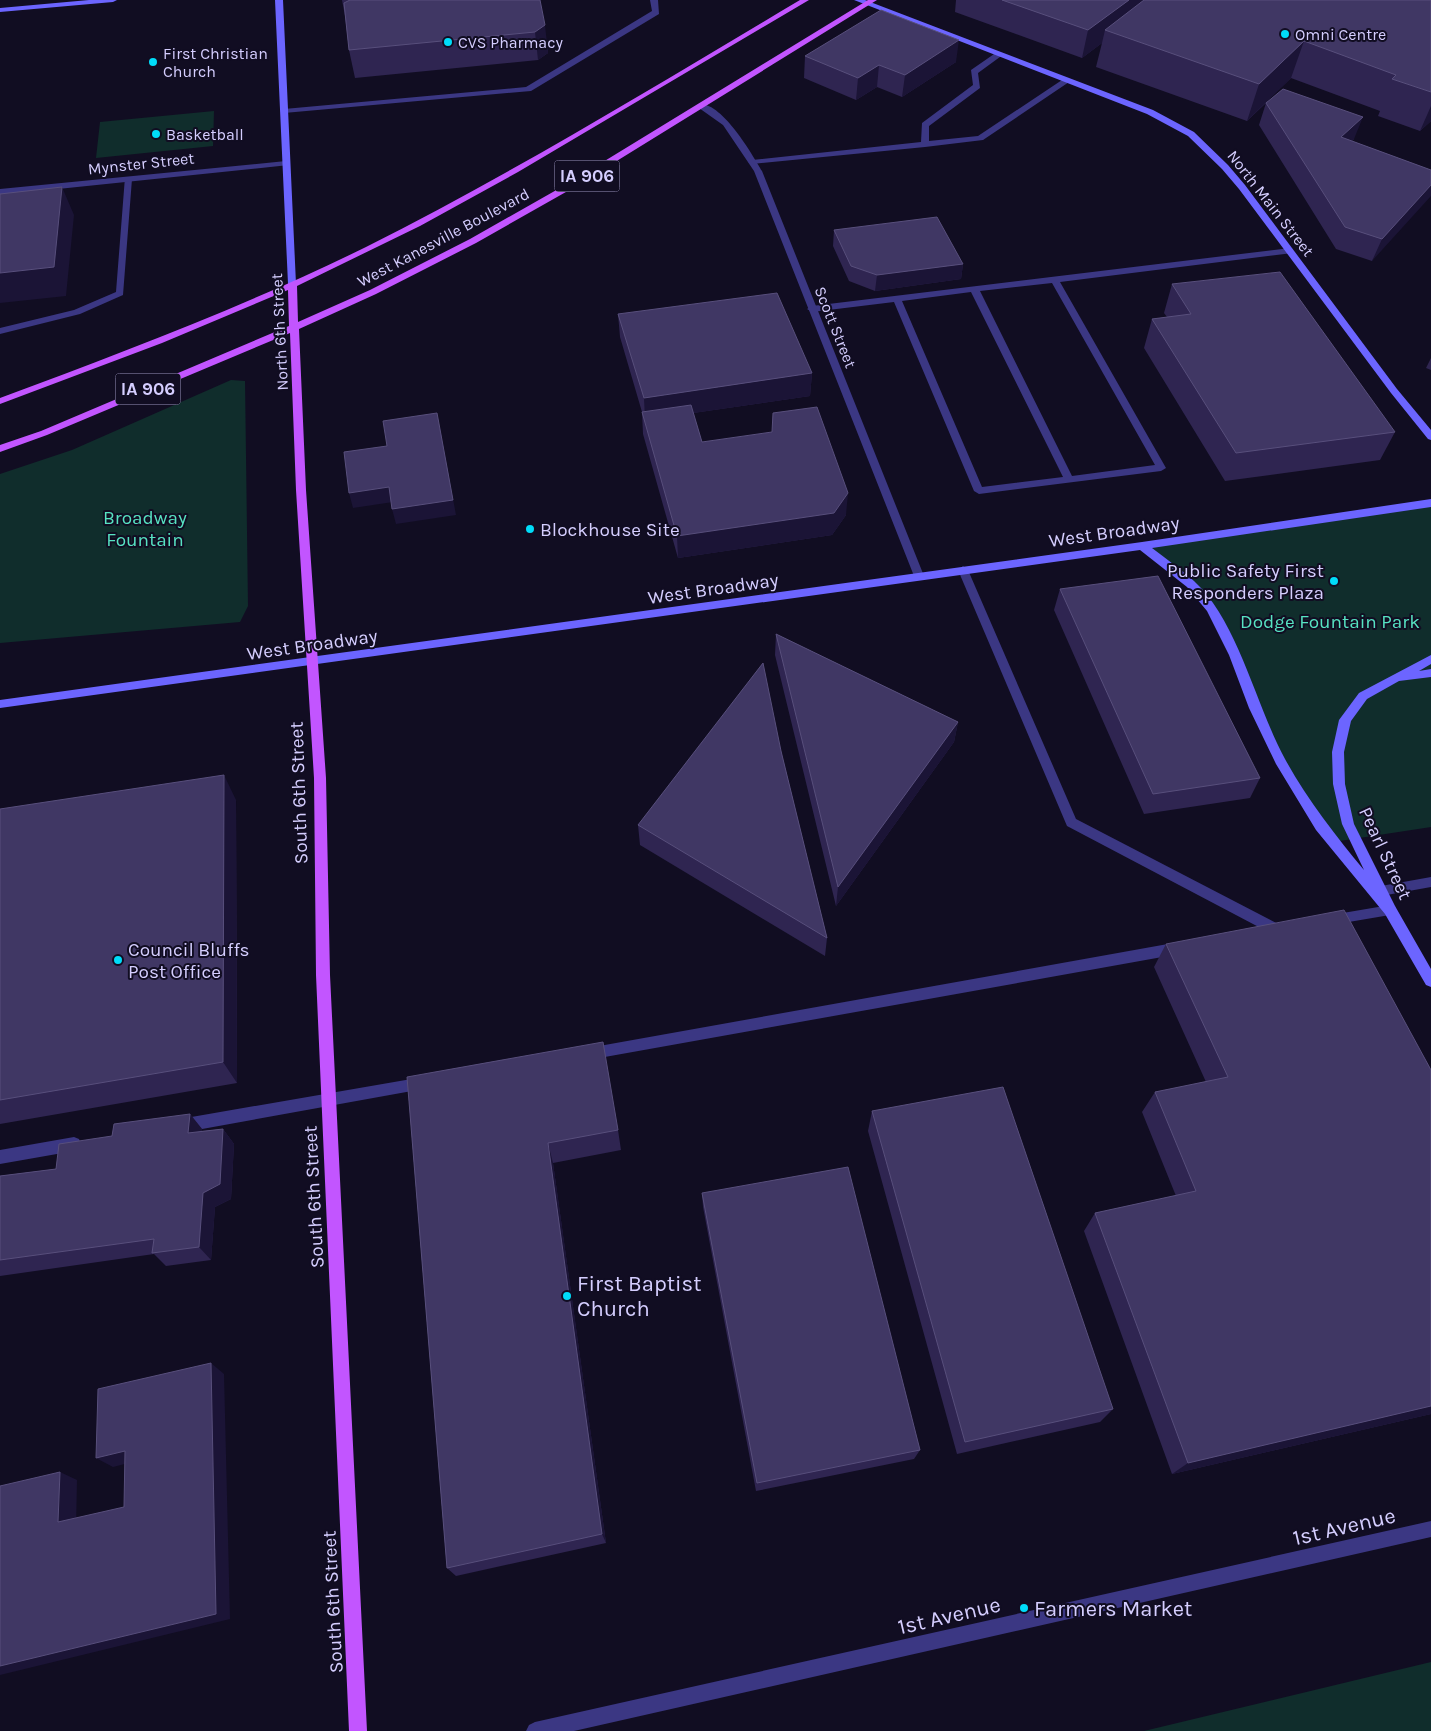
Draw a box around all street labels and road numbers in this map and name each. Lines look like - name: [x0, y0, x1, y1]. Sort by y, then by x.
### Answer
- street label: North Main Street: [1223, 146, 1318, 260]
- street label: Mynster Street: [87, 148, 195, 179]
- road number: IA 906: [554, 160, 620, 192]
- street label: West Kanesville Boulevard: [354, 184, 532, 291]
- street label: North 6th Street: [267, 273, 292, 391]
- street label: Scott Street: [811, 284, 861, 371]
- road number: IA 906: [116, 374, 180, 404]
- street label: West Broadway: [1047, 512, 1181, 552]
- street label: West Broadway: [646, 569, 780, 609]
- street label: West Broadway: [245, 625, 379, 665]
- street label: South 6th Street: [286, 721, 312, 865]
- street label: Pearl Street: [1354, 804, 1416, 903]
- street label: South 6th Street: [299, 1125, 329, 1269]
- street label: 1st Avenue: [1290, 1503, 1398, 1551]
- street label: South 6th Street: [318, 1530, 348, 1674]
- street label: 1st Avenue: [895, 1592, 1003, 1640]

